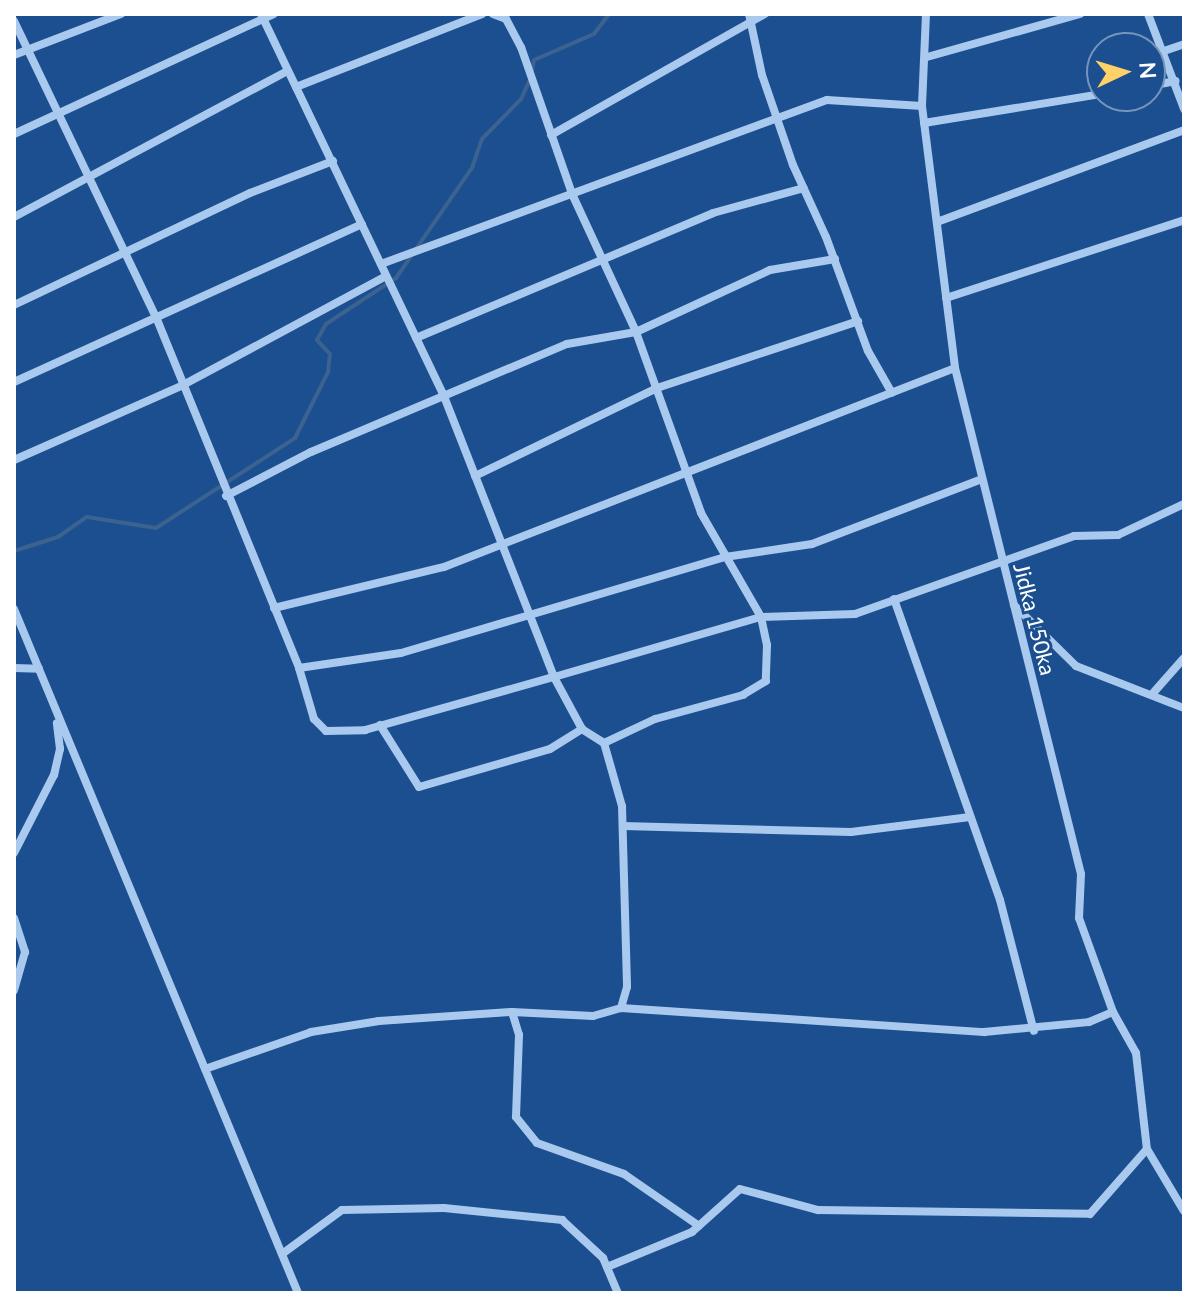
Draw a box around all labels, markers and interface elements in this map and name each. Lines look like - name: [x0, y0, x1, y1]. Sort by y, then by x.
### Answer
- north arrow: [1086, 32, 1166, 112]
- text: N: [1134, 61, 1163, 80]
- street label: Jidka 150ka: [1008, 560, 1062, 678]

